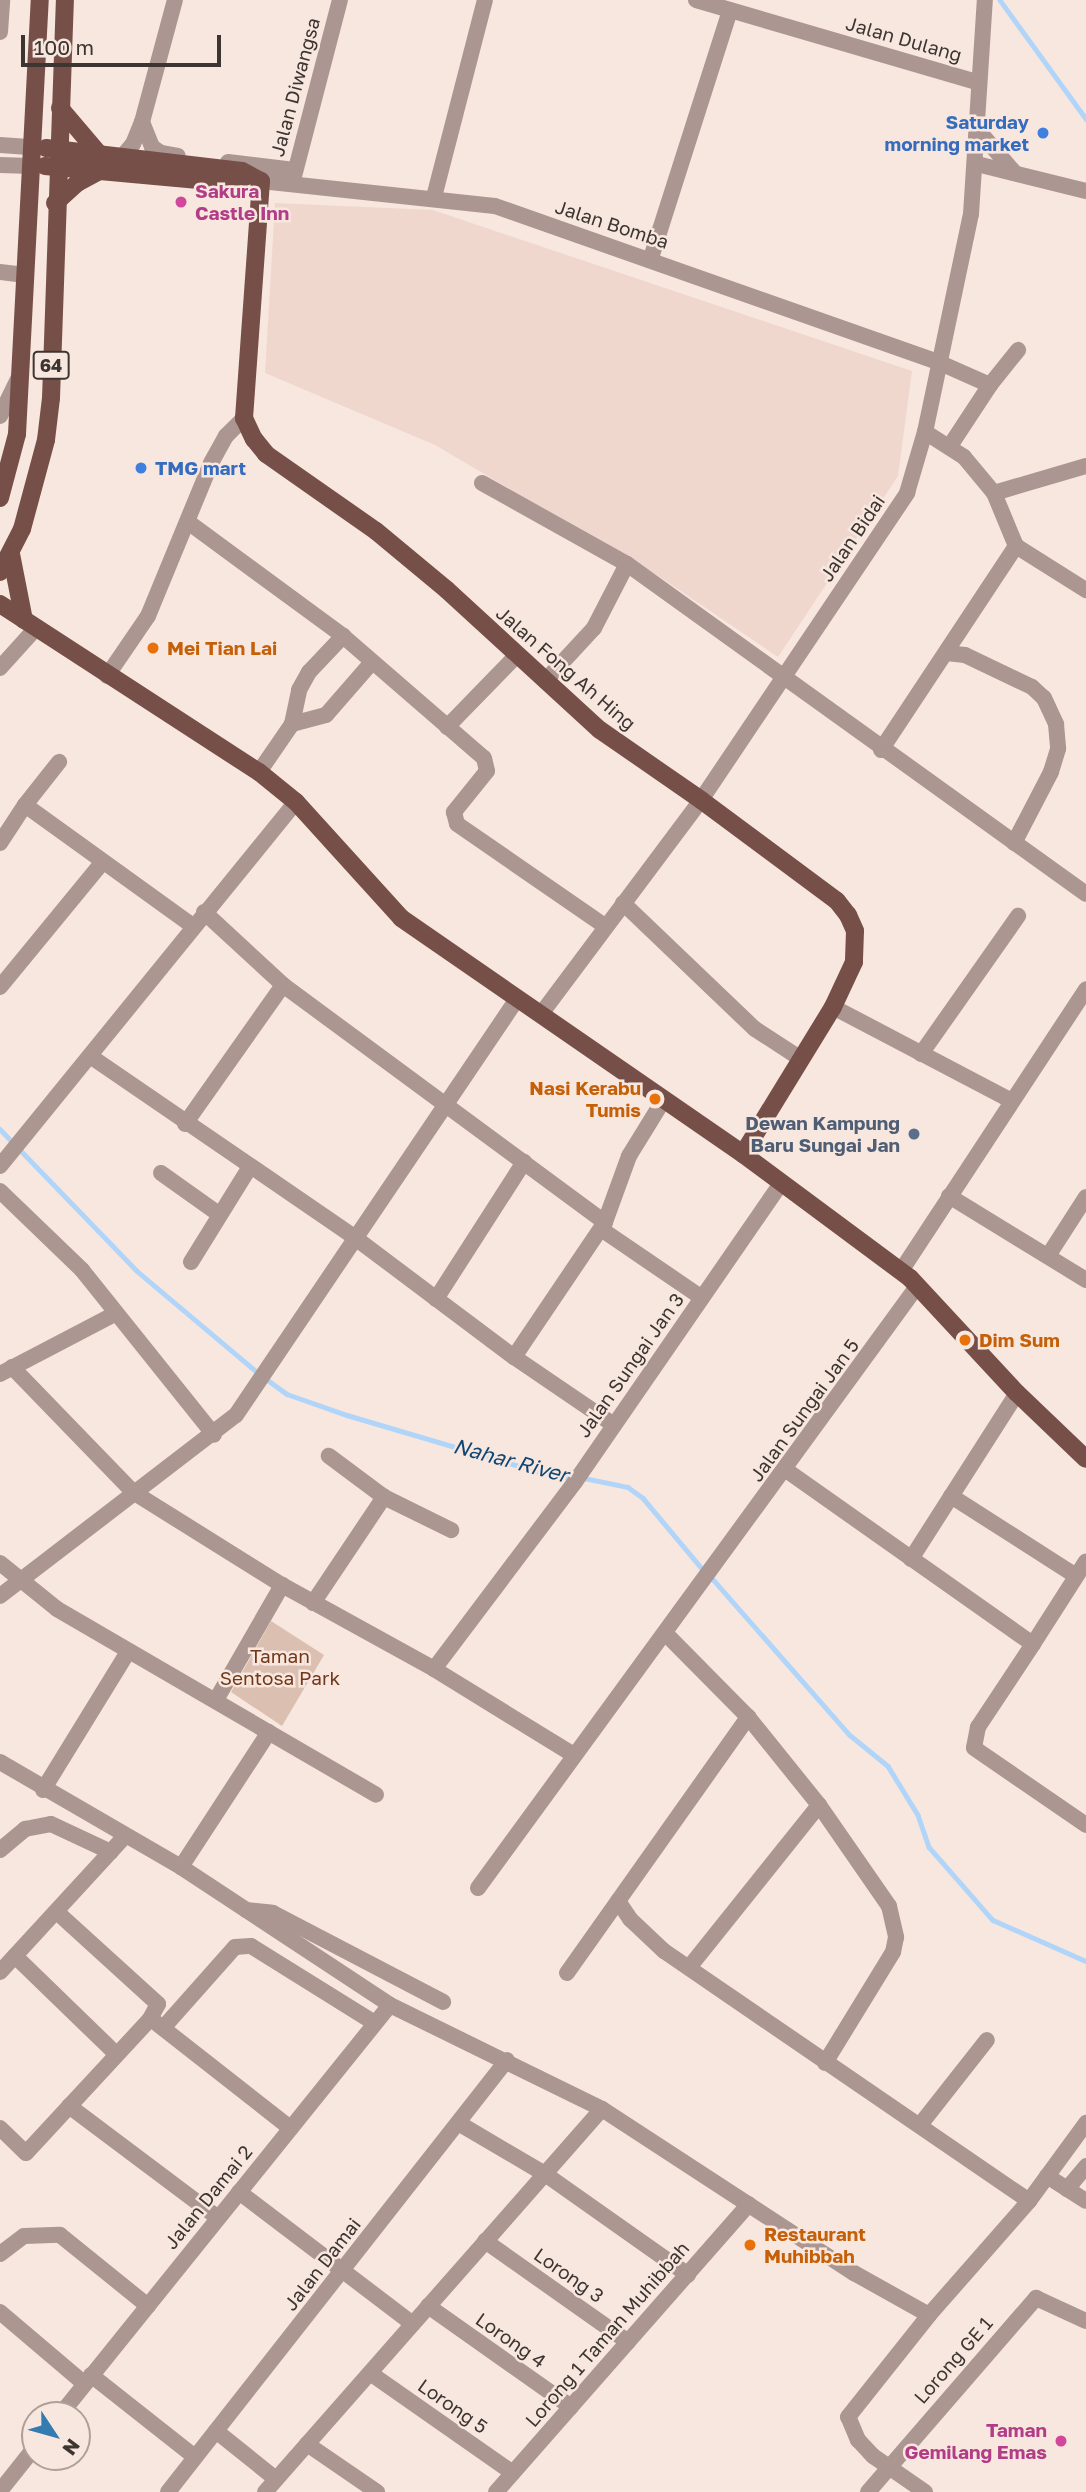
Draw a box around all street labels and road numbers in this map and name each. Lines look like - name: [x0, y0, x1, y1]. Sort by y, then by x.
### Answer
- street label: Jalan Dulang: [843, 12, 965, 66]
- street label: Jalan Diwangsa: [266, 15, 324, 159]
- street label: Jalan Bomba: [552, 195, 672, 253]
- road number: 64: [32, 351, 70, 380]
- street label: Jalan Bidai: [815, 490, 889, 586]
- street label: Jalan Fong Ah Hing: [492, 601, 640, 735]
- street label: Jalan Sungai Jan 3: [572, 1288, 688, 1442]
- street label: Jalan Sungai Jan 5: [745, 1334, 863, 1486]
- street label: Jalan Damai 2: [159, 2140, 257, 2254]
- street label: Jalan Damai: [279, 2213, 365, 2315]
- street label: Lorong 1 Taman Muhibbah: [520, 2237, 694, 2431]
- street label: Lorong 3: [530, 2243, 608, 2307]
- street label: Lorong 4: [472, 2308, 550, 2372]
- street label: Lorong GE 1: [909, 2312, 997, 2408]
- street label: Lorong 5: [414, 2374, 492, 2438]

